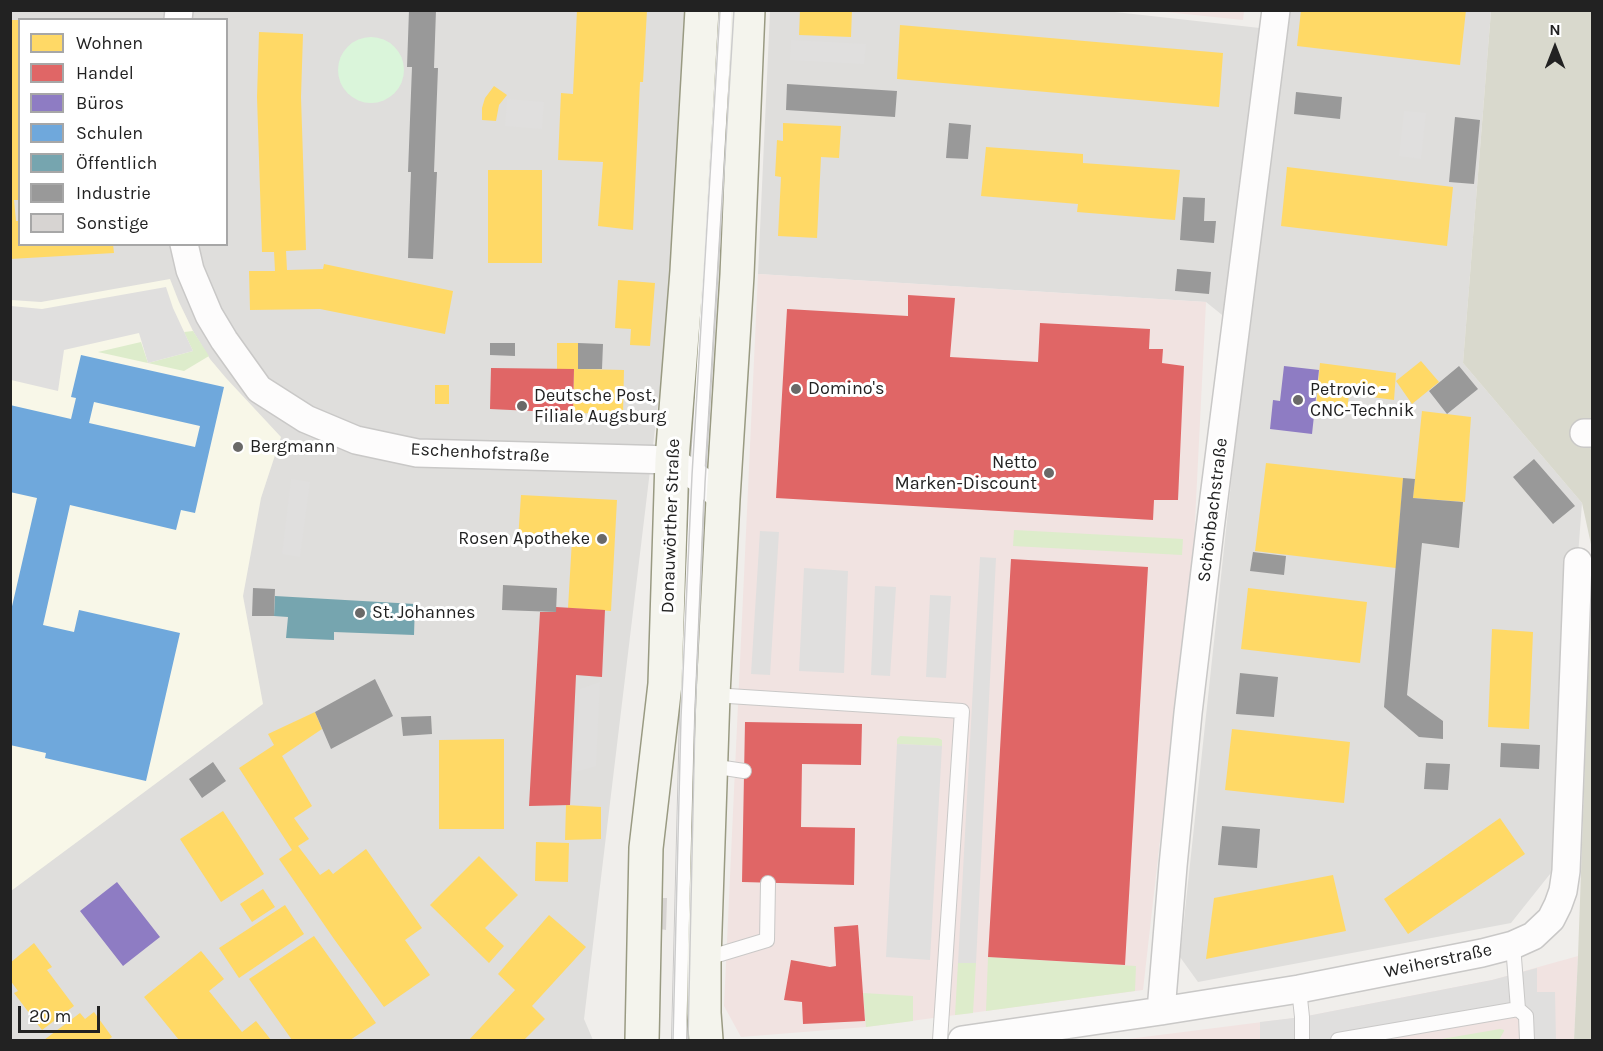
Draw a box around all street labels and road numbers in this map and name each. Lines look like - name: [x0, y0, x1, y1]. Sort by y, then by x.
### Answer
- street label: Schönbachstraße: [1193, 437, 1233, 583]
- street label: Donauwörther Straße: [657, 438, 685, 614]
- street label: Eschenhofstraße: [410, 439, 550, 467]
- street label: Weiherstraße: [1382, 939, 1494, 983]

